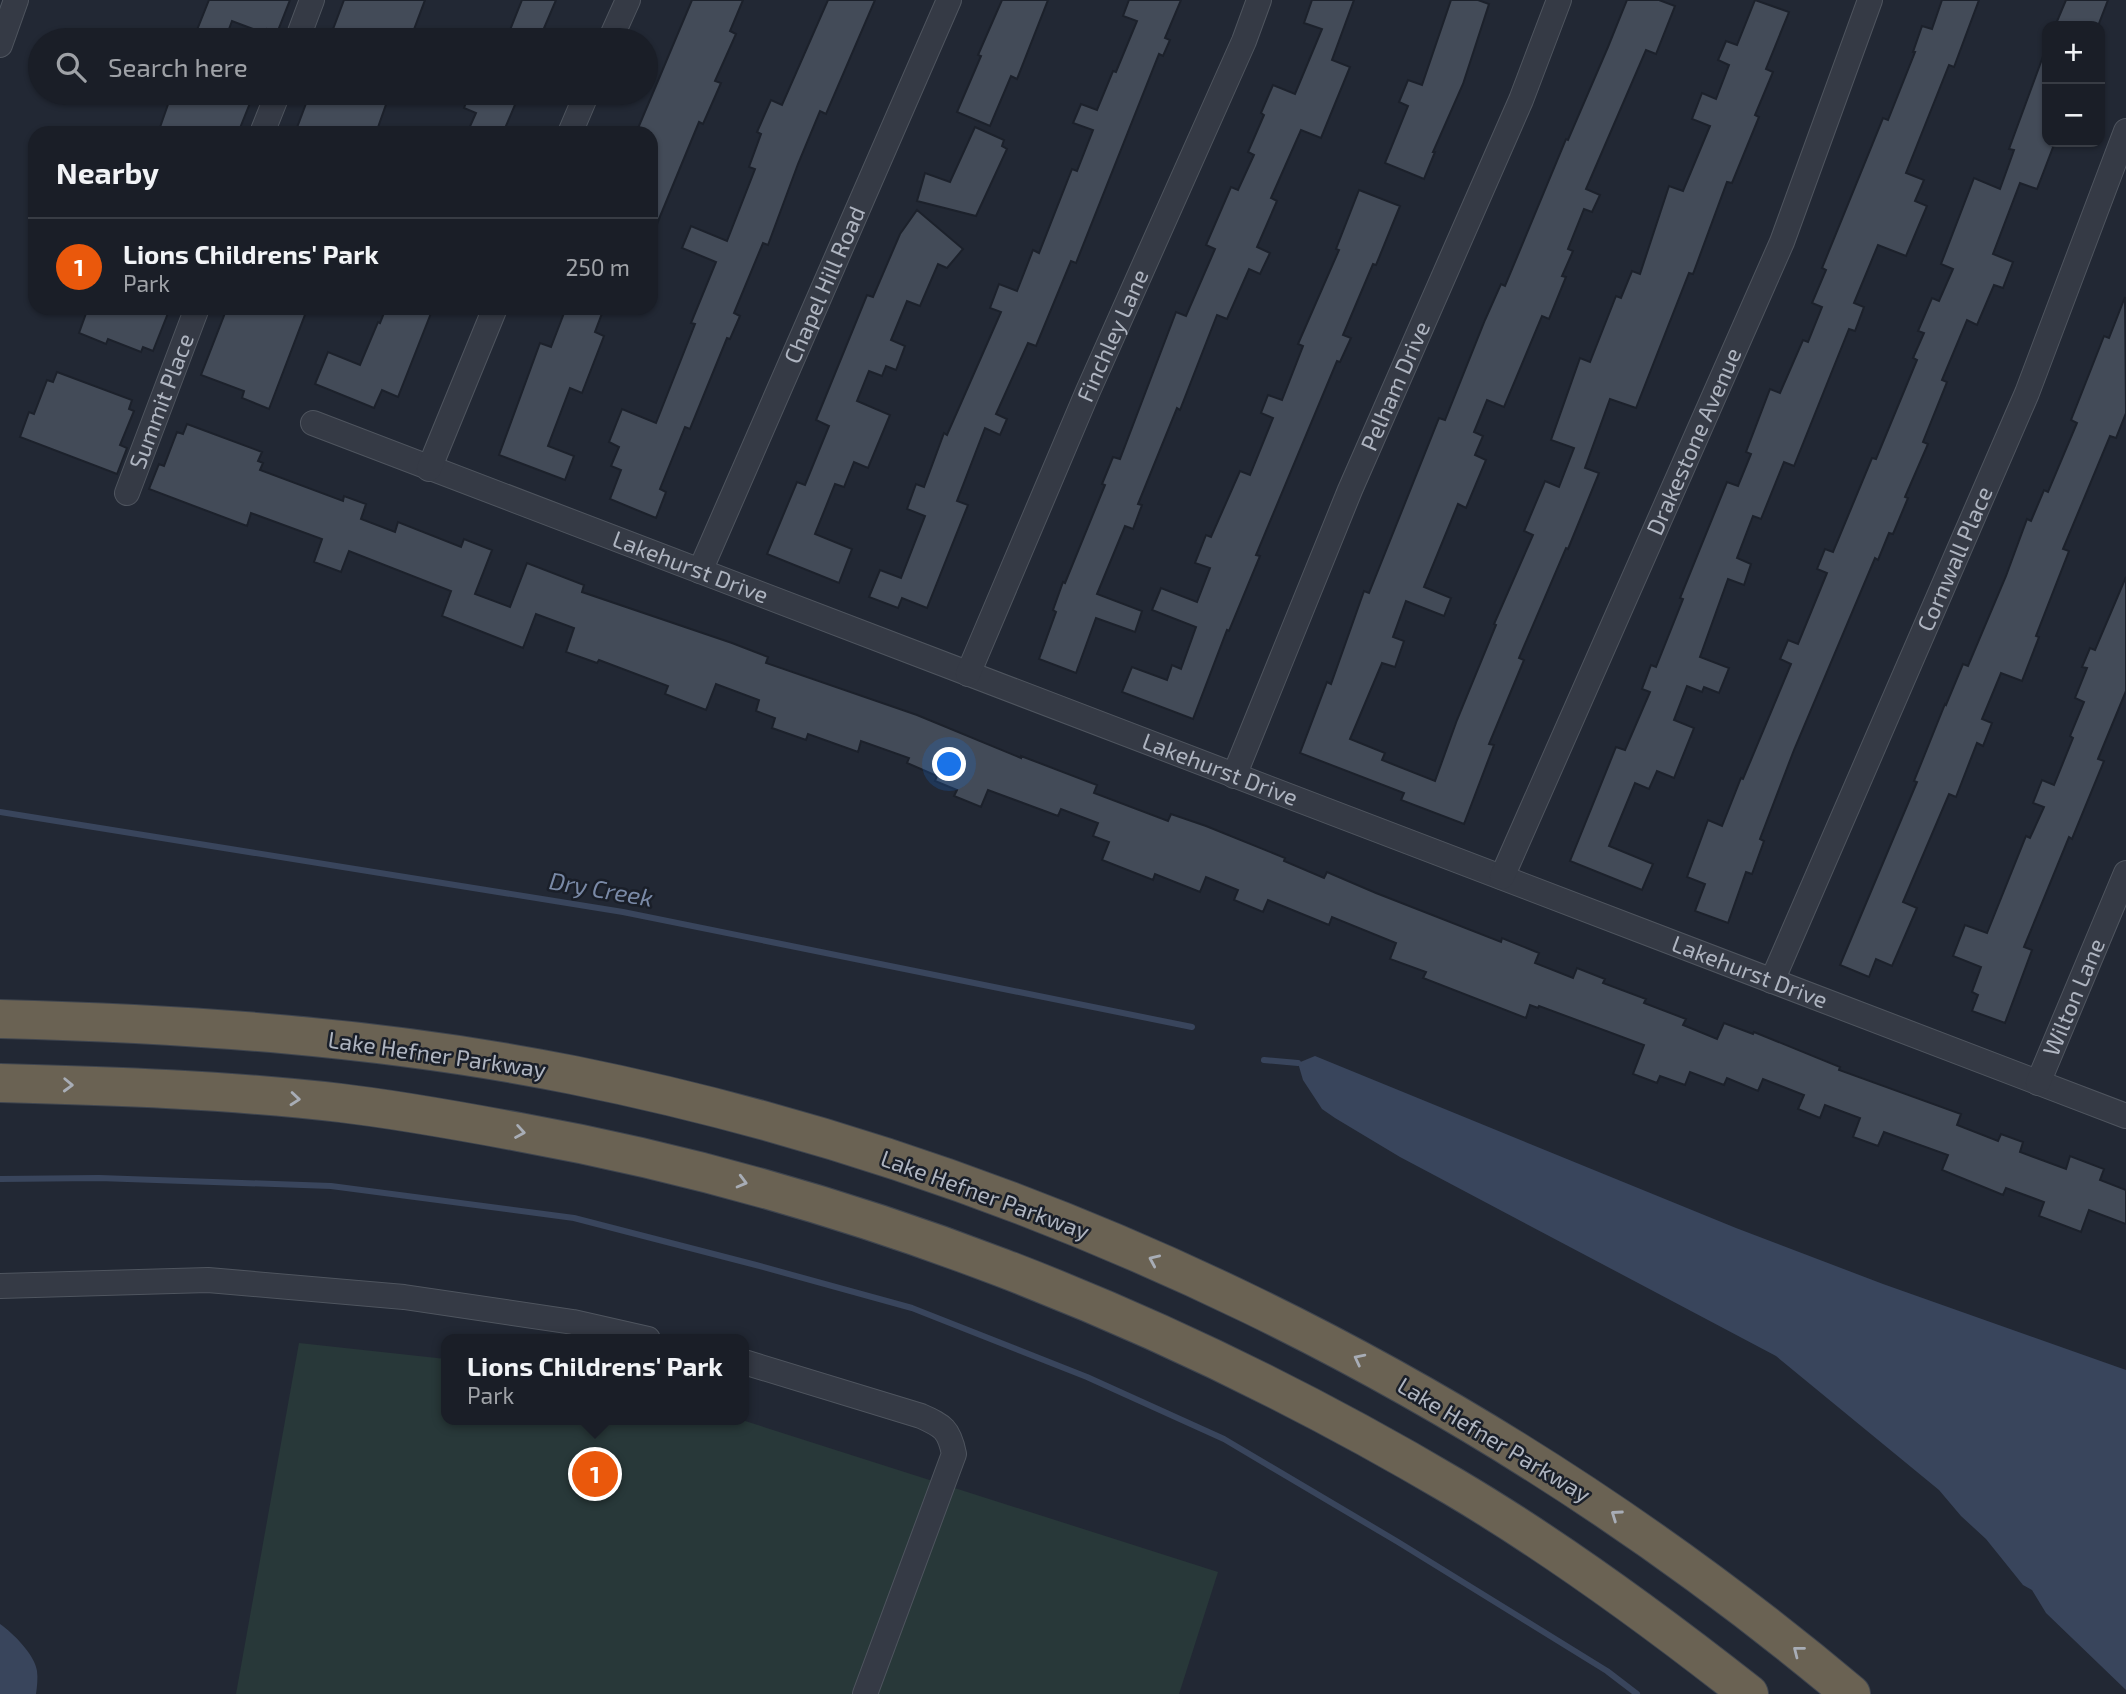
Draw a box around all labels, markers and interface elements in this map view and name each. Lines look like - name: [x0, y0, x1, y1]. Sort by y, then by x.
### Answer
- map controls: [2042, 21, 2105, 147]
- button: +: [2042, 21, 2105, 84]
- search box: [28, 28, 658, 105]
- icon: search: [52, 48, 90, 86]
- text: Search here: [108, 51, 248, 82]
- button: −: [2042, 84, 2105, 147]
- text: Nearby: [56, 154, 159, 190]
- street label: Chapel Hill Road: [777, 202, 870, 367]
- text: Lions Childrens' Park: [123, 238, 379, 269]
- text: 1: [74, 253, 84, 281]
- text: 250 m: [566, 253, 630, 281]
- street label: Finchley Lane: [1070, 265, 1154, 406]
- text: Park: [123, 269, 170, 297]
- street label: Pelham Drive: [1354, 317, 1435, 455]
- street label: Summit Place: [122, 329, 199, 473]
- street label: Drakestone Avenue: [1640, 343, 1747, 539]
- street label: Cornwall Place: [1910, 482, 1998, 635]
- street label: Lakehurst Drive: [609, 524, 772, 609]
- street label: Lakehurst Drive: [1139, 726, 1302, 811]
- your location: [932, 747, 966, 781]
- water label: Dry Creek: [547, 865, 655, 912]
- street label: Lakehurst Drive: [1668, 929, 1832, 1014]
- street label: Wilton Lane: [2036, 934, 2110, 1060]
- street label: Lake Hefner Parkway: [326, 1025, 548, 1083]
- one-way arrow: [63, 1077, 74, 1093]
- one-way arrow: [289, 1091, 301, 1106]
- one-way arrow: [514, 1124, 526, 1139]
- street label: Lake Hefner Parkway: [877, 1143, 1094, 1245]
- one-way arrow: [736, 1174, 748, 1188]
- one-way arrow: [1149, 1254, 1161, 1268]
- popup: [441, 1334, 749, 1425]
- text: Lions Childrens' Park: [467, 1350, 723, 1381]
- one-way arrow: [1354, 1354, 1366, 1367]
- street label: Lake Hefner Parkway: [1393, 1370, 1596, 1508]
- text: Park: [467, 1381, 514, 1409]
- pin: 1: [572, 1448, 618, 1500]
- one-way arrow: [1611, 1511, 1624, 1523]
- one-way arrow: [1794, 1646, 1806, 1659]

